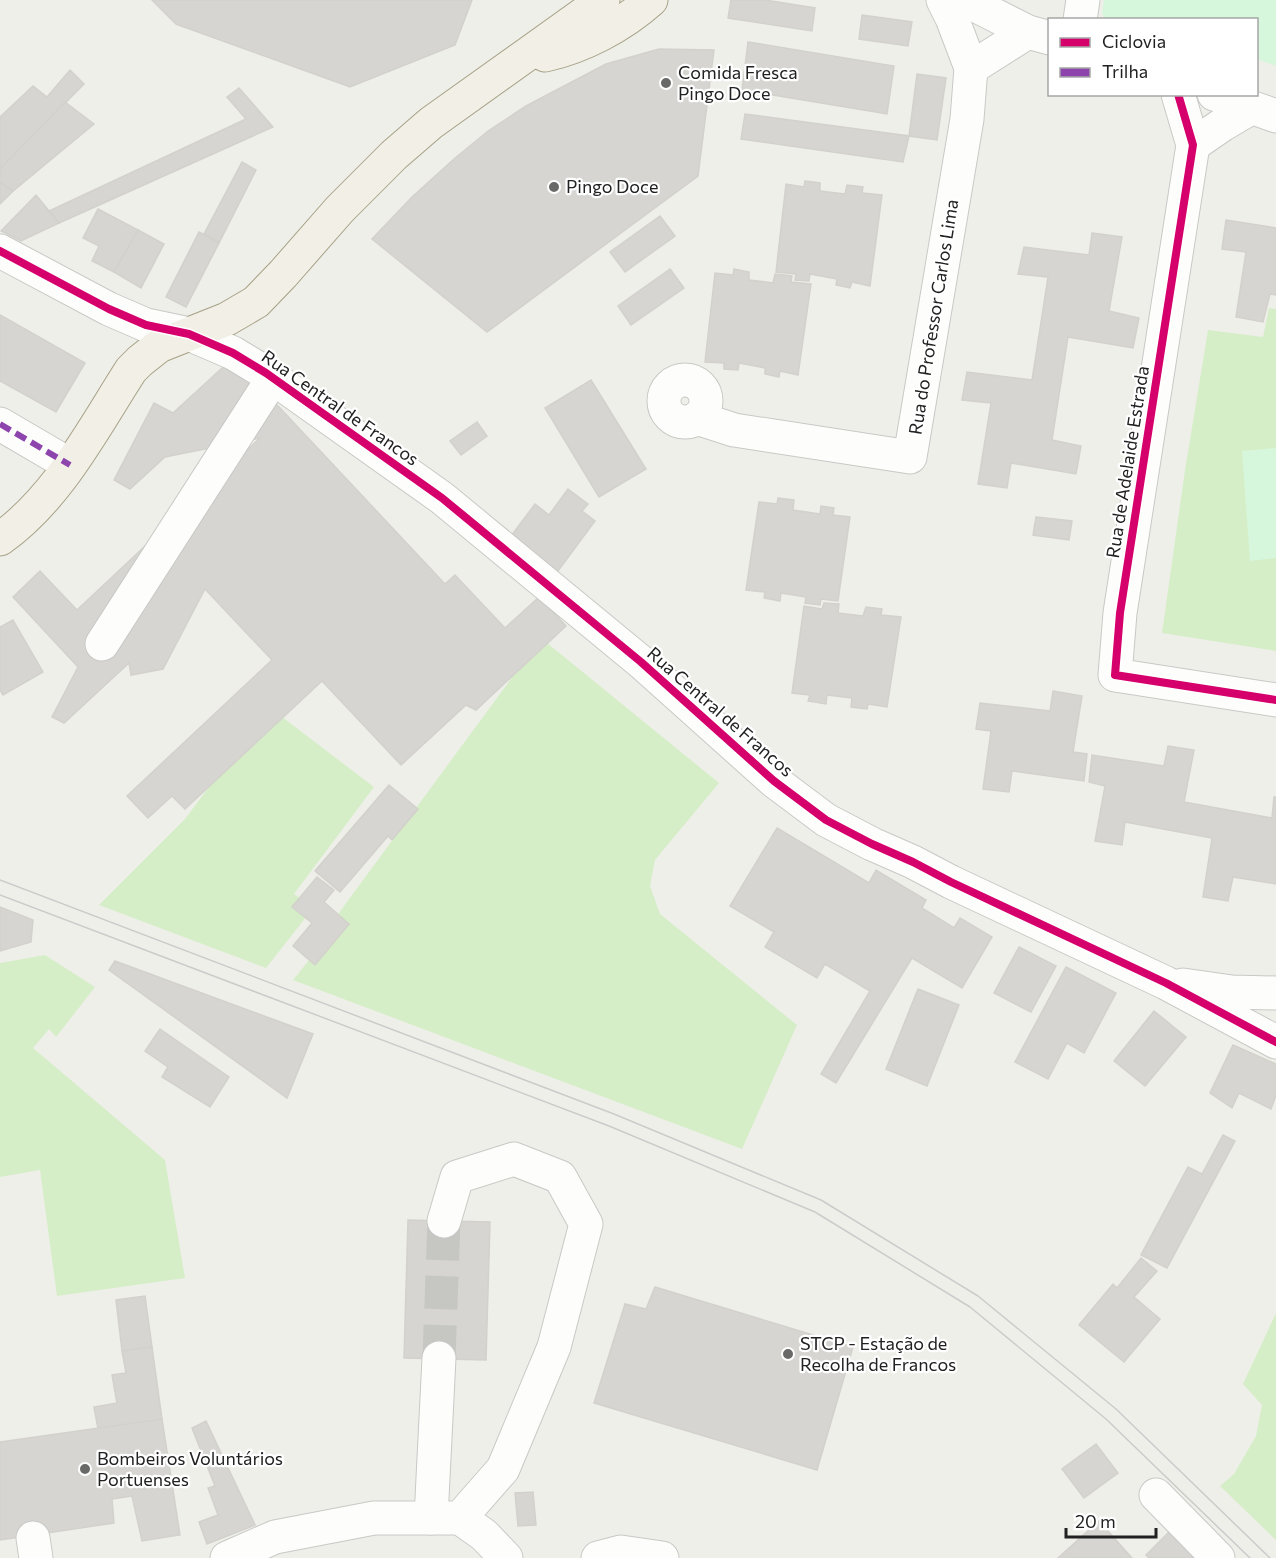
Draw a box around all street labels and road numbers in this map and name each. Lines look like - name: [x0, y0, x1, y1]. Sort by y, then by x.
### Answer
- street label: Rua do Professor Carlos Lima: [904, 198, 962, 436]
- street label: Rua Central de Francos: [258, 345, 423, 470]
- street label: Rua de Adelaide Estrada: [1101, 364, 1153, 560]
- street label: Rua Central de Francos: [643, 642, 798, 781]

